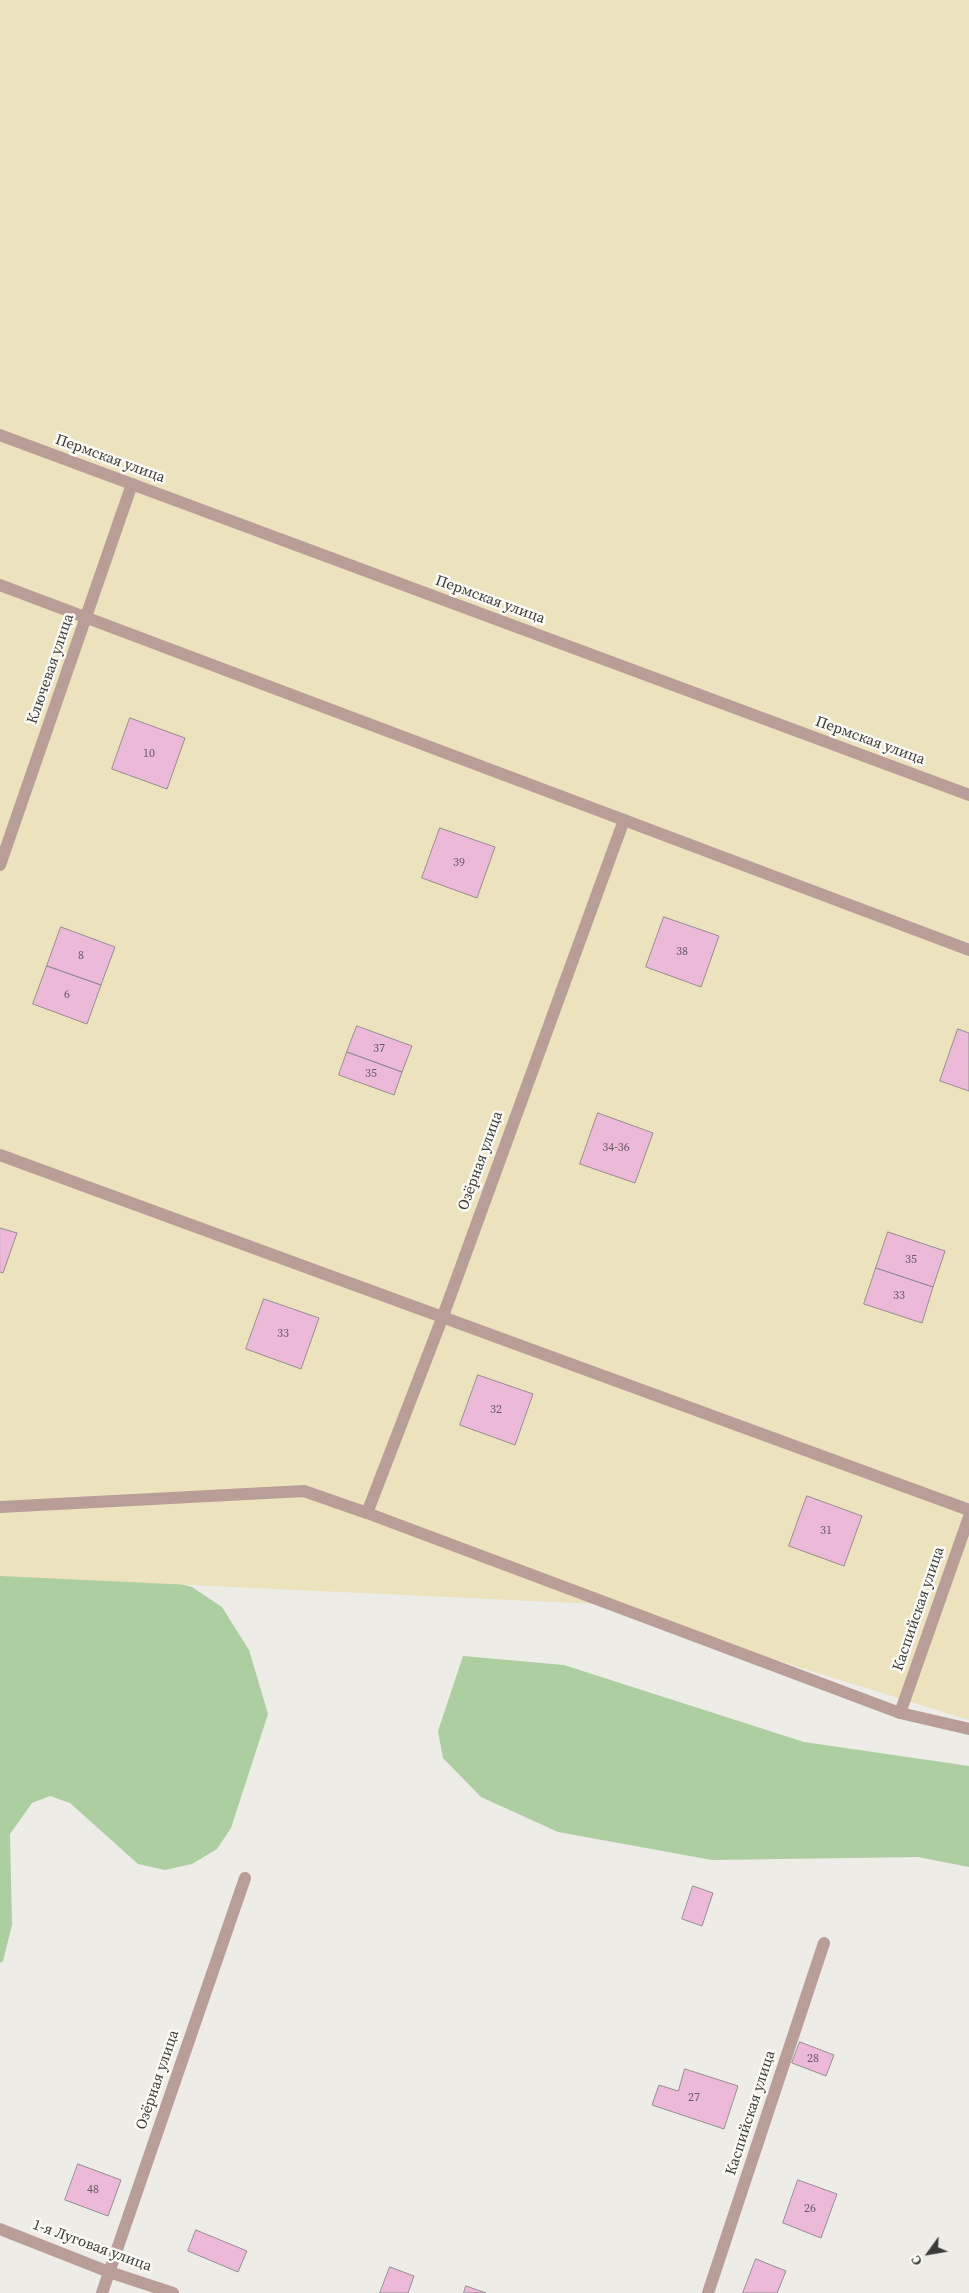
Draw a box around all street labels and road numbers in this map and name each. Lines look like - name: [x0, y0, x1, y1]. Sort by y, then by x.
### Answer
- street label: Пермская улица: [53, 431, 167, 487]
- street label: Пермская улица: [433, 572, 547, 628]
- street label: Ключевая улица: [24, 612, 78, 726]
- street label: Пермская улица: [813, 713, 927, 769]
- street label: Озёрная улица: [455, 1109, 507, 1213]
- street label: Каспийская улица: [889, 1545, 949, 1673]
- street label: Озёрная улица: [133, 2028, 183, 2132]
- street label: Каспийская улица: [722, 2048, 780, 2178]
- street label: 1-я Луговая улица: [30, 2216, 154, 2276]

